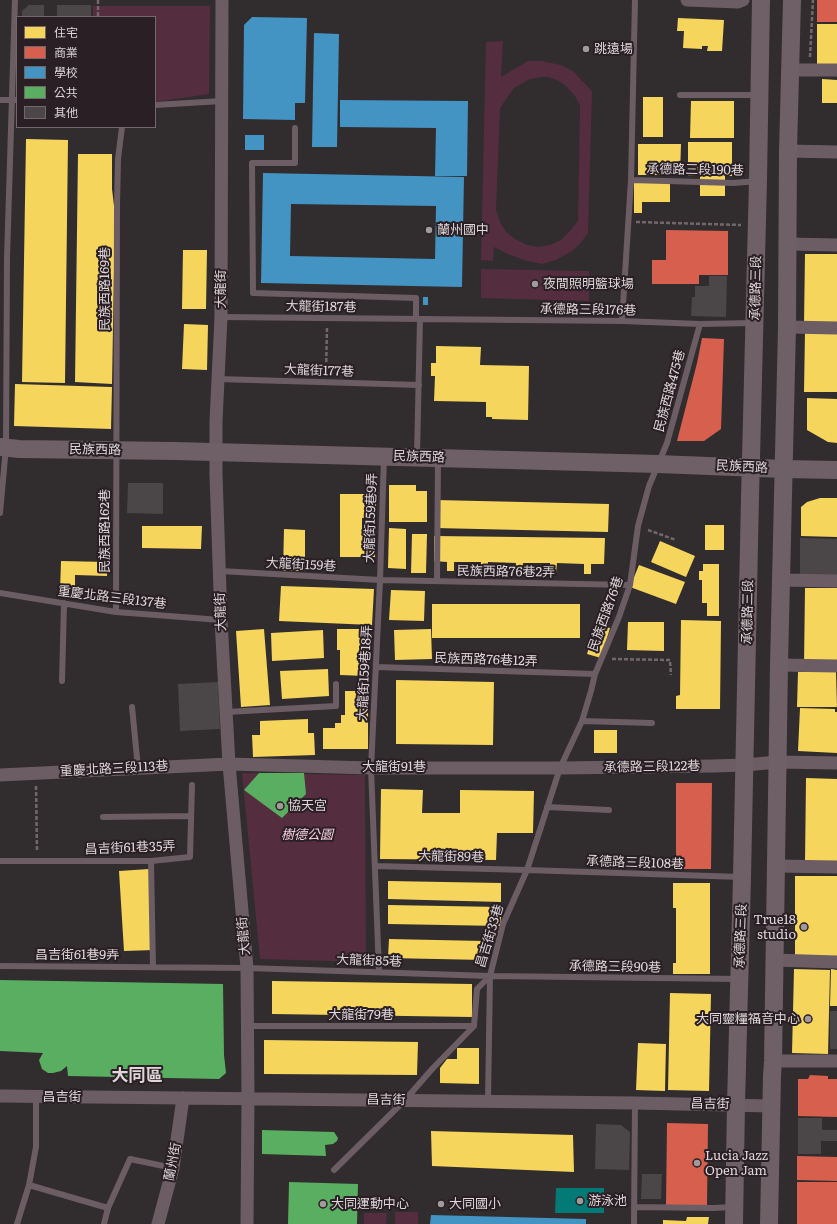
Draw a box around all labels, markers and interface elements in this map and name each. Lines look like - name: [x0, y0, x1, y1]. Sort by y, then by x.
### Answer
- legend: [16, 16, 156, 128]
- text: 住宅: [54, 23, 78, 41]
- place label: 跳遠場: [594, 41, 633, 57]
- text: 商業: [54, 43, 78, 61]
- marker: 跳遠場: [581, 44, 591, 54]
- text: 學校: [54, 63, 78, 81]
- text: 公共: [54, 83, 78, 101]
- text: 其他: [54, 103, 78, 121]
- street label: 承德路三段190巷: [646, 161, 744, 179]
- place label: 蘭州國中: [437, 222, 489, 238]
- marker: 蘭州國中: [424, 225, 434, 235]
- street label: 民族西路169巷: [97, 247, 113, 331]
- street label: 承德路三段: [748, 255, 764, 321]
- street label: 大龍街: [213, 270, 229, 308]
- place label: 夜間照明籃球場: [543, 276, 634, 292]
- marker: 夜間照明籃球場: [530, 279, 540, 289]
- street label: 大龍街187巷: [285, 299, 357, 315]
- street label: 承德路三段176巷: [540, 301, 636, 319]
- street label: 民族西路475巷: [652, 348, 688, 434]
- street label: 大龍街177巷: [284, 362, 354, 380]
- street label: 民族西路: [69, 442, 121, 458]
- street label: 民族西路: [393, 448, 445, 466]
- street label: 民族西路: [716, 458, 768, 476]
- street label: 大龍街159巷9弄: [362, 473, 380, 563]
- street label: 民族西路162巷: [97, 489, 113, 573]
- street label: 大龍街159巷: [265, 555, 337, 575]
- street label: 民族西路76巷2弄: [457, 563, 555, 581]
- street label: 民族西路76巷: [585, 574, 627, 654]
- street label: 承德路三段: [740, 579, 756, 645]
- street label: 重慶北路三段137巷: [57, 584, 167, 612]
- street label: 大龍街: [213, 592, 229, 632]
- street label: 大龍街159巷18弄: [355, 625, 375, 721]
- street label: 民族西路76巷12弄: [434, 650, 538, 670]
- street label: 重慶北路三段113巷: [59, 758, 169, 780]
- street label: 承德路三段122巷: [604, 758, 700, 776]
- street label: 大龍街91巷: [362, 759, 426, 775]
- place label: 協天宮: [288, 798, 327, 814]
- marker: 協天宮: [275, 801, 285, 811]
- park label: 樹德公園: [281, 827, 333, 843]
- street label: 昌吉街61巷35弄: [84, 839, 176, 857]
- street label: 大龍街89巷: [418, 849, 484, 865]
- street label: 承德路三段108巷: [586, 853, 684, 873]
- street label: 昌吉街33巷: [473, 902, 507, 970]
- street label: 承德路三段: [732, 903, 750, 969]
- place label: True18 studio: [753, 912, 796, 943]
- street label: 大龍街: [235, 916, 253, 956]
- marker: True18 studio: [799, 922, 809, 932]
- street label: 昌吉街61巷9弄: [35, 947, 119, 963]
- street label: 大龍街85巷: [336, 952, 402, 970]
- street label: 承德路三段90巷: [569, 958, 661, 976]
- street label: 大龍街79巷: [328, 1007, 394, 1023]
- place label: 大同靈糧福音中心: [696, 1011, 800, 1027]
- marker: 大同靈糧福音中心: [803, 1014, 813, 1024]
- district label: 大同區: [112, 1066, 162, 1086]
- street label: 昌吉街: [43, 1089, 81, 1105]
- street label: 昌吉街: [366, 1092, 406, 1108]
- street label: 昌吉街: [690, 1096, 730, 1112]
- street label: 蘭州街: [162, 1141, 184, 1183]
- place label: Lucia Jazz Open Jam: [705, 1148, 768, 1179]
- marker: Lucia Jazz Open Jam: [692, 1158, 702, 1168]
- place label: 游泳池: [588, 1193, 627, 1209]
- place label: 大同運動中心: [331, 1196, 409, 1212]
- place label: 大同國小: [449, 1196, 501, 1212]
- marker: 游泳池: [575, 1196, 585, 1206]
- marker: 大同運動中心: [318, 1199, 328, 1209]
- marker: 大同國小: [436, 1199, 446, 1209]

